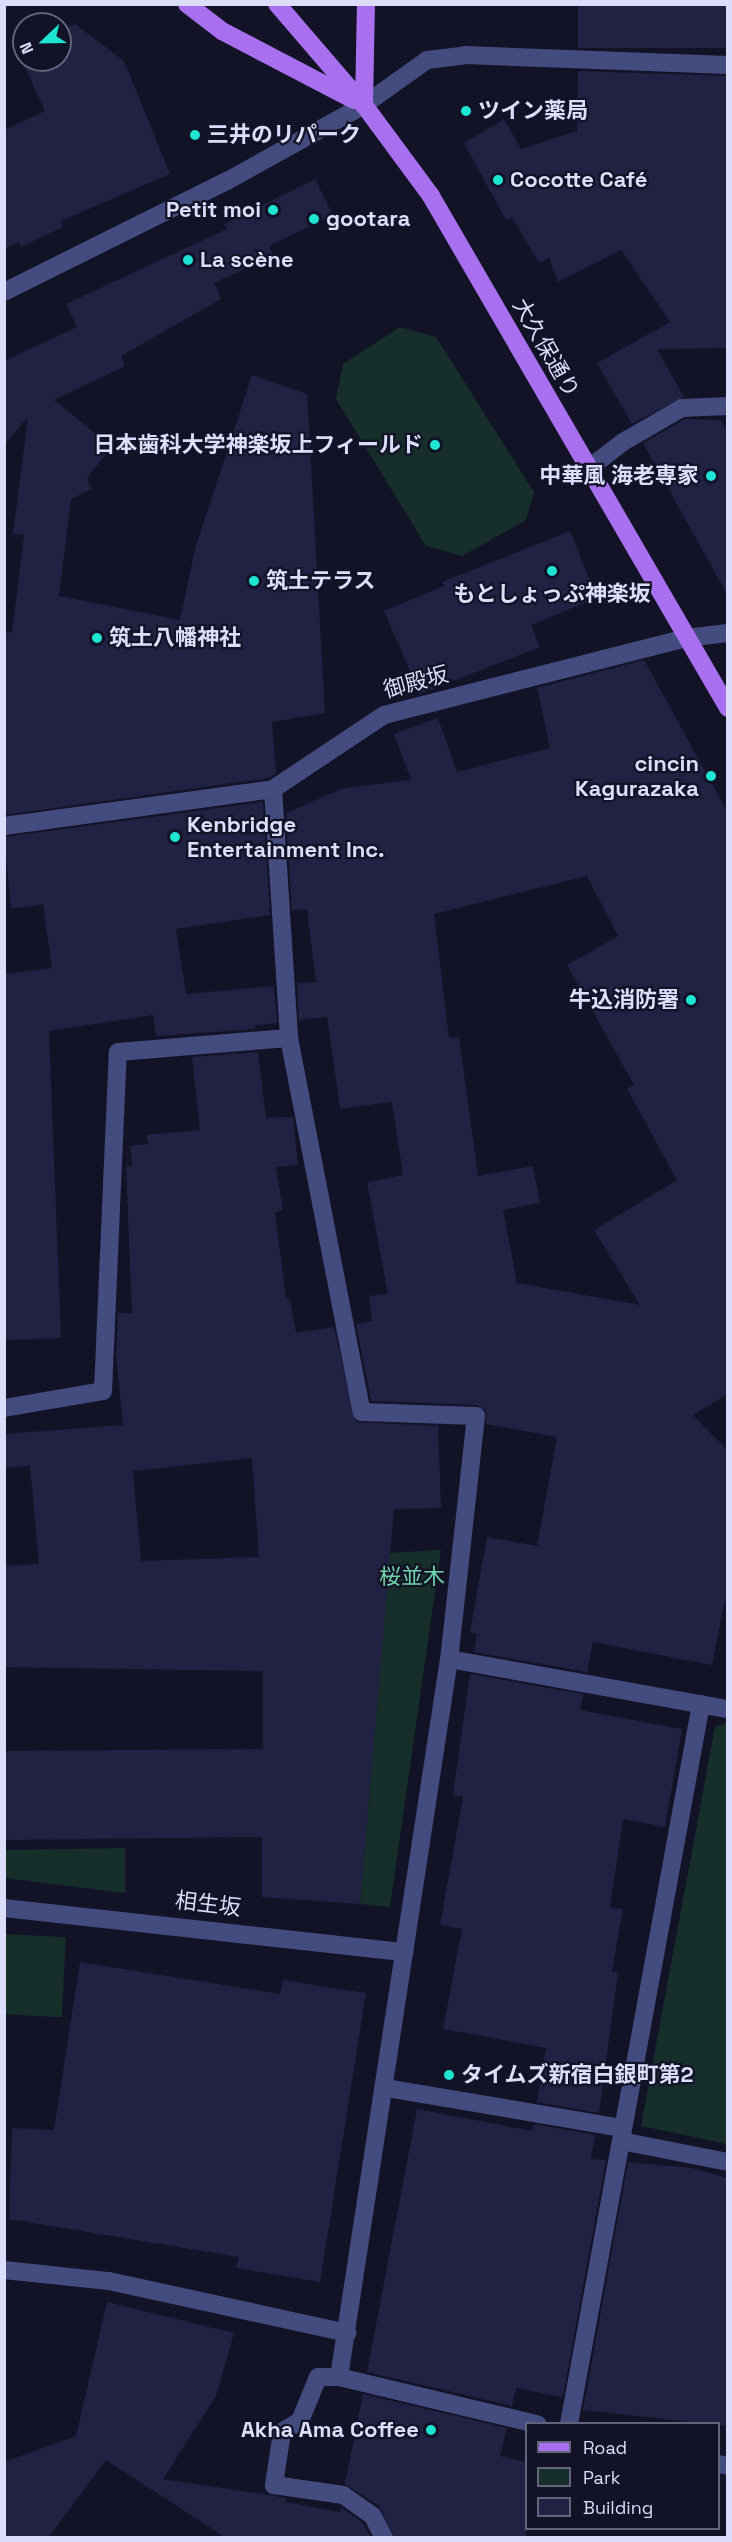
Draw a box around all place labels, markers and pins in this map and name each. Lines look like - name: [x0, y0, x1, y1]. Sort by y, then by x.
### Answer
- place label: ツイン薬局: [478, 98, 588, 124]
- marker: ツイン薬局: [459, 104, 473, 118]
- place label: 三井のリパーク: [207, 122, 361, 148]
- marker: 三井のリパーク: [188, 128, 202, 142]
- place label: Cocotte Café: [510, 167, 647, 193]
- marker: Cocotte Café: [491, 173, 505, 187]
- place label: Petit moi: [166, 197, 261, 223]
- marker: Petit moi: [266, 203, 280, 217]
- place label: gootara: [326, 206, 411, 232]
- marker: gootara: [307, 212, 321, 226]
- place label: La scène: [200, 247, 294, 273]
- marker: La scène: [181, 253, 195, 267]
- place label: 日本歯科大学神楽坂上フィールド: [93, 432, 423, 458]
- marker: 日本歯科大学神楽坂上フィールド: [428, 438, 442, 452]
- place label: 中華風 海老専家: [539, 463, 699, 489]
- marker: 中華風 海老専家: [704, 469, 718, 483]
- marker: もとしょっぷ神楽坂: [545, 564, 559, 578]
- place label: 筑土テラス: [266, 568, 376, 594]
- marker: 筑土テラス: [247, 574, 261, 588]
- place label: もとしょっぷ神楽坂: [453, 581, 651, 607]
- place label: 筑土八幡神社: [109, 625, 241, 651]
- marker: 筑土八幡神社: [90, 631, 104, 645]
- place label: cincin Kagurazaka: [575, 750, 699, 802]
- marker: cincin Kagurazaka: [704, 769, 718, 783]
- place label: Kenbridge Entertainment Inc.: [187, 811, 385, 862]
- marker: Kenbridge Entertainment Inc.: [168, 830, 182, 844]
- place label: 牛込消防署: [569, 987, 679, 1013]
- marker: 牛込消防署: [684, 993, 698, 1007]
- place label: タイムズ新宿白銀町第2: [461, 2062, 694, 2088]
- marker: タイムズ新宿白銀町第2: [442, 2068, 456, 2082]
- place label: Akha Ama Coffee: [241, 2417, 419, 2443]
- marker: Akha Ama Coffee: [424, 2423, 438, 2437]

